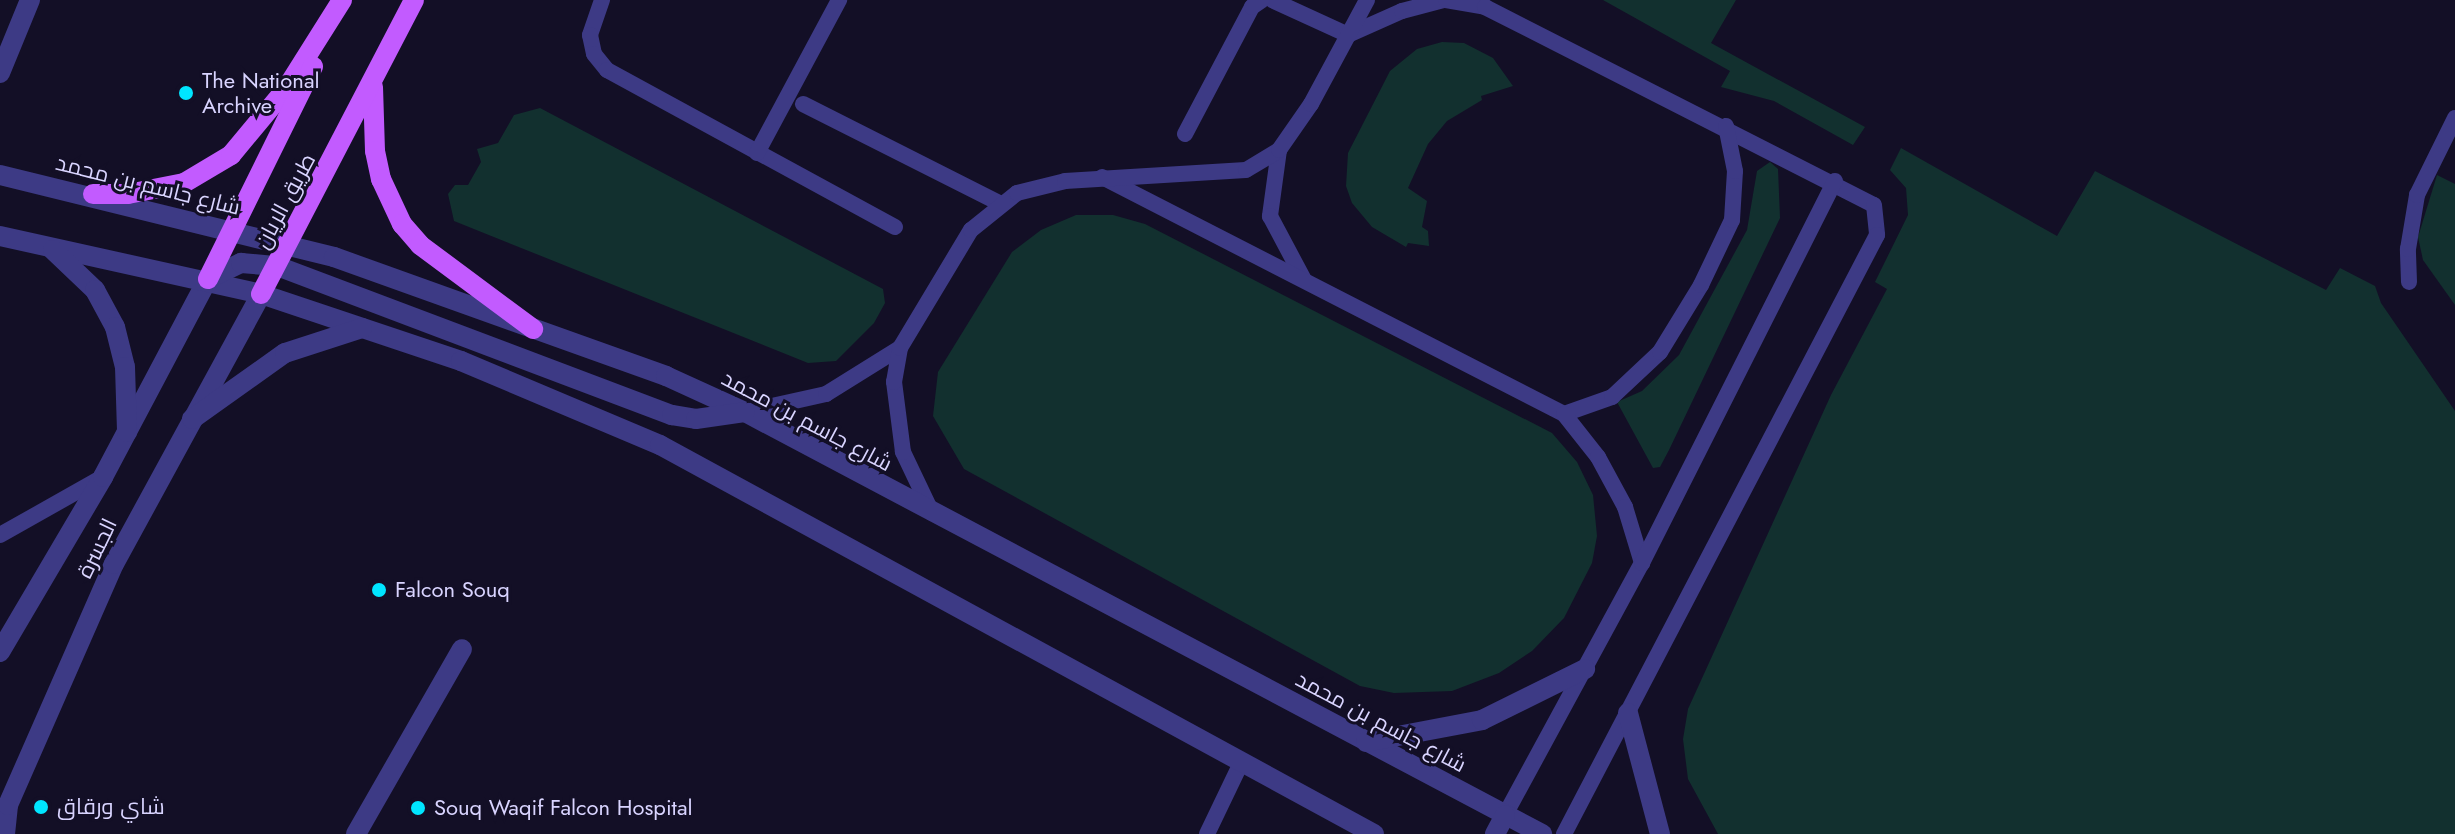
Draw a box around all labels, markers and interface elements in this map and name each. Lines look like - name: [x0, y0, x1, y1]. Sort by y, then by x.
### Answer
- place label: The National Archive: [202, 67, 320, 118]
- marker: The National Archive: [177, 84, 195, 102]
- street label: شارع جاسم بن محمد: [53, 149, 243, 221]
- street label: طريق الريان: [249, 149, 321, 253]
- street label: شارع جاسم بن محمد: [717, 365, 897, 477]
- street label: الجسرة: [71, 514, 123, 582]
- place label: Falcon Souq: [395, 577, 510, 603]
- marker: Falcon Souq: [370, 581, 388, 599]
- street label: شارع جاسم بن محمد: [1291, 666, 1471, 778]
- place label: شاي ورقاق: [57, 794, 165, 820]
- place label: Souq Waqif Falcon Hospital: [434, 795, 693, 821]
- marker: شاي ورقاق: [32, 798, 50, 816]
- marker: Souq Waqif Falcon Hospital: [409, 799, 427, 817]

